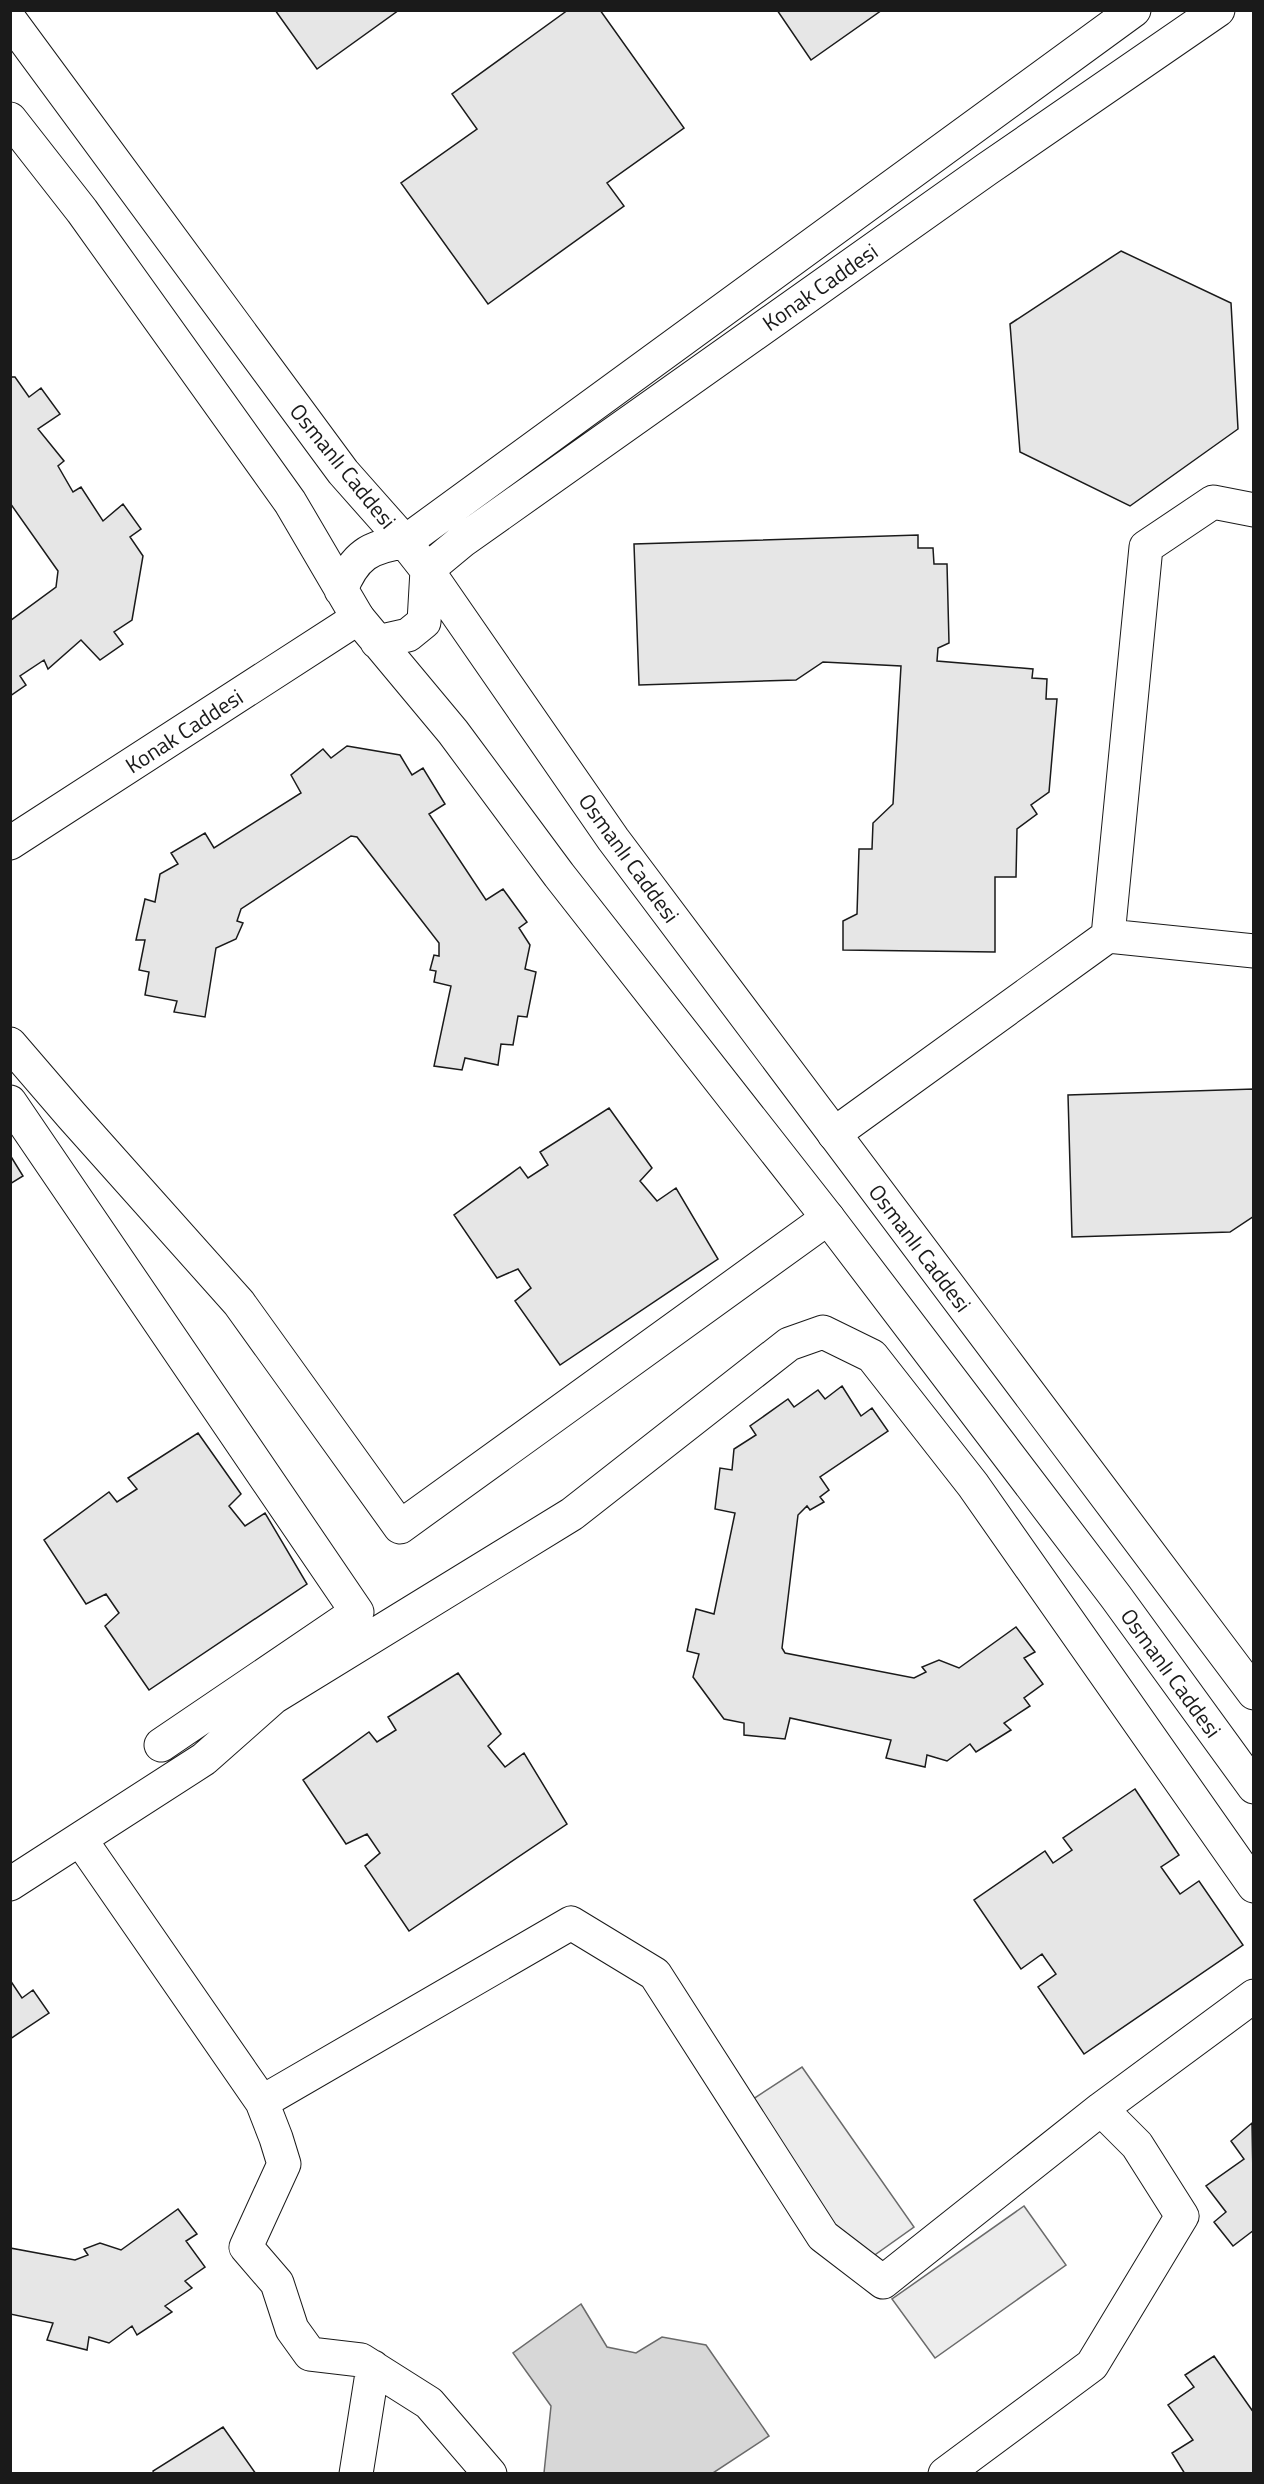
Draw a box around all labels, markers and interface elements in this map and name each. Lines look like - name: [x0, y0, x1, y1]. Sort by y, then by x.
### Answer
- street label: Konak Caddesi: [755, 235, 885, 339]
- street label: Osmanlı Caddesi: [282, 396, 404, 536]
- street label: Konak Caddesi: [118, 680, 250, 782]
- street label: Osmanlı Caddesi: [570, 786, 688, 930]
- street label: Osmanlı Caddesi: [860, 1177, 980, 1319]
- street label: Osmanlı Caddesi: [1112, 1601, 1230, 1745]

